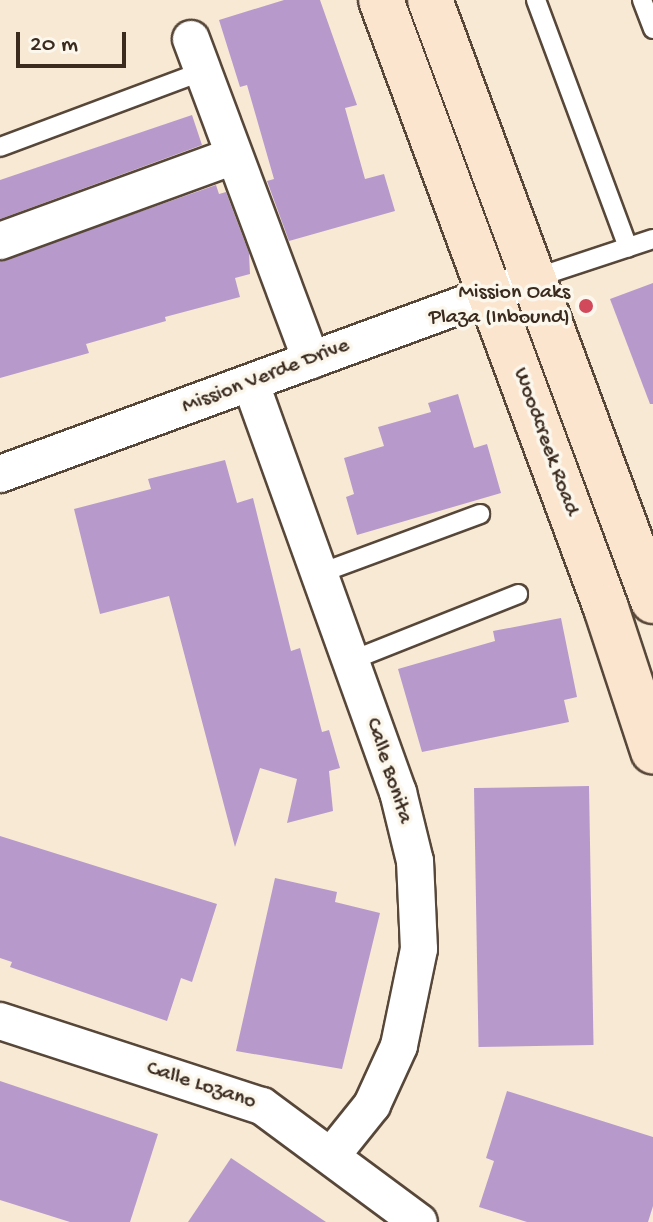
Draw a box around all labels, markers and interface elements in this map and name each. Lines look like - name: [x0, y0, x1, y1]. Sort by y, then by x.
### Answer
- scale bar: [20, 16, 130, 66]
- text: 20 m: [30, 31, 78, 60]
- place label: Mission Oaks Plaza (Inbound): [429, 280, 570, 332]
- marker: Mission Oaks Plaza (Inbound): [577, 297, 595, 315]
- street label: Mission Verde Drive: [179, 333, 353, 421]
- street label: Woodcreek Road: [506, 364, 584, 520]
- street label: Calle Bonita: [359, 715, 417, 827]
- street label: Calle Lozano: [143, 1056, 259, 1116]

